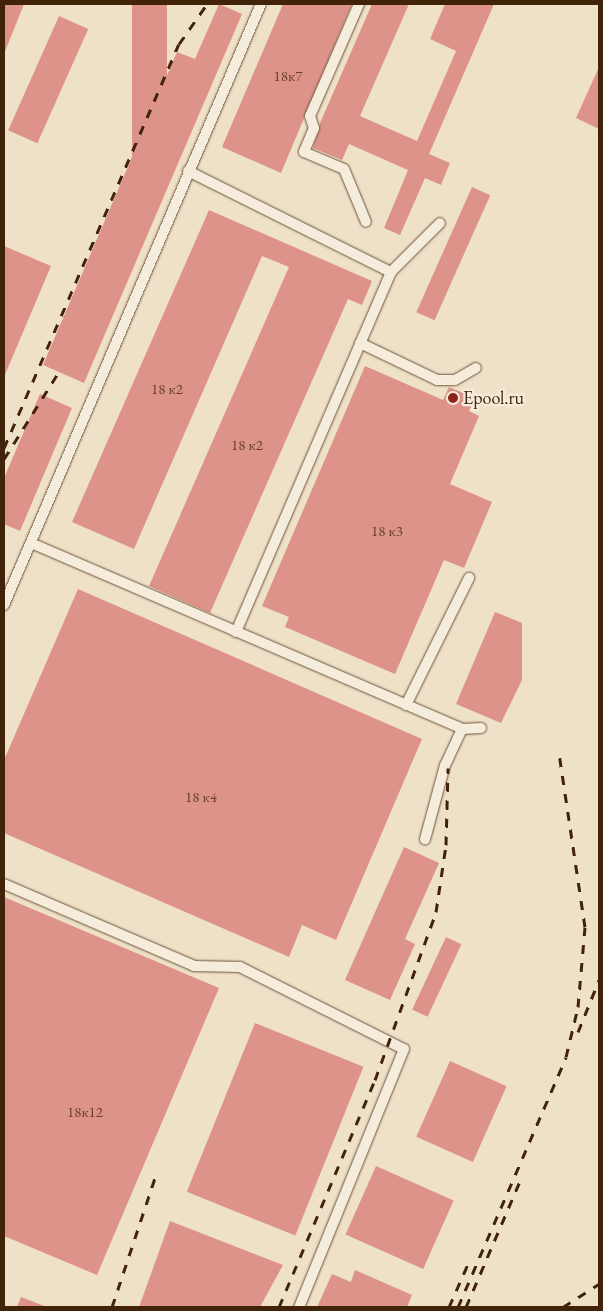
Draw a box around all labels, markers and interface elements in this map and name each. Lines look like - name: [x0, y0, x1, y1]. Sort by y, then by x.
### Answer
- house number: 18к7: [274, 67, 302, 85]
- house number: 18 к2: [151, 380, 183, 398]
- place label: Epool.ru: [463, 387, 524, 409]
- marker: Epool.ru: [447, 392, 459, 404]
- house number: 18 к2: [231, 436, 263, 454]
- house number: 18 к3: [371, 522, 403, 540]
- house number: 18 к4: [185, 788, 217, 806]
- house number: 18к12: [67, 1103, 103, 1121]

